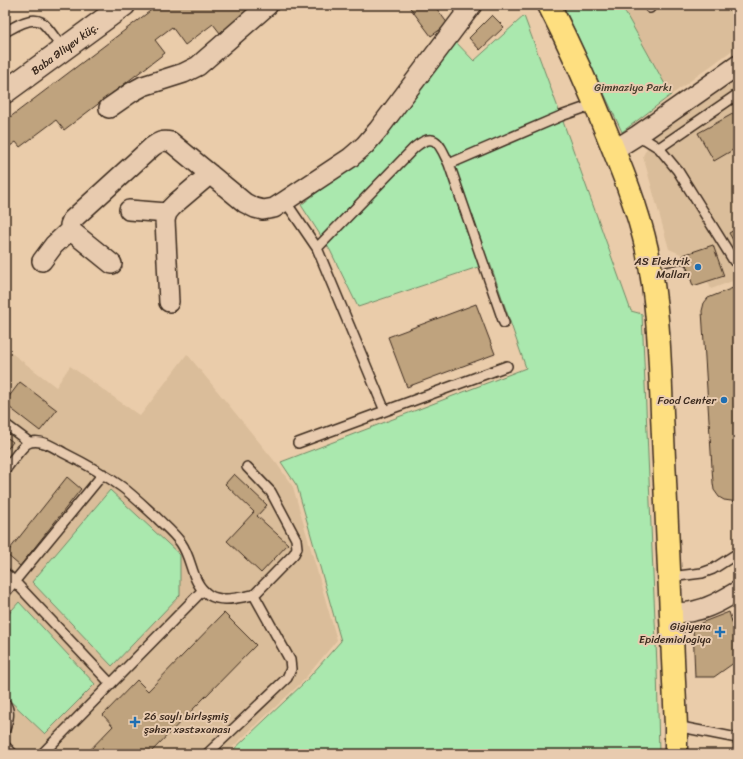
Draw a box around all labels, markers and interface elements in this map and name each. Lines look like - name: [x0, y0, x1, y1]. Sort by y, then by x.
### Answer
- street label: Baba Əliyev küç.: [27, 17, 103, 80]
- park label: Gimnaziya Parkı: [594, 78, 672, 97]
- place label: AS Elektrik Malları: [633, 252, 690, 284]
- marker: AS Elektrik Malları: [693, 262, 703, 272]
- place label: Food Center: [657, 391, 717, 410]
- marker: Food Center: [719, 395, 729, 405]
- place label: Gigiyena Epidemiologiya: [639, 617, 711, 649]
- marker: Gigiyena Epidemiologiya: [714, 626, 726, 638]
- place label: 26 saylı birləşmiş şəhər xəstəxanası: [143, 707, 230, 739]
- marker: 26 saylı birləşmiş şəhər xəstəxanası: [129, 716, 141, 728]

